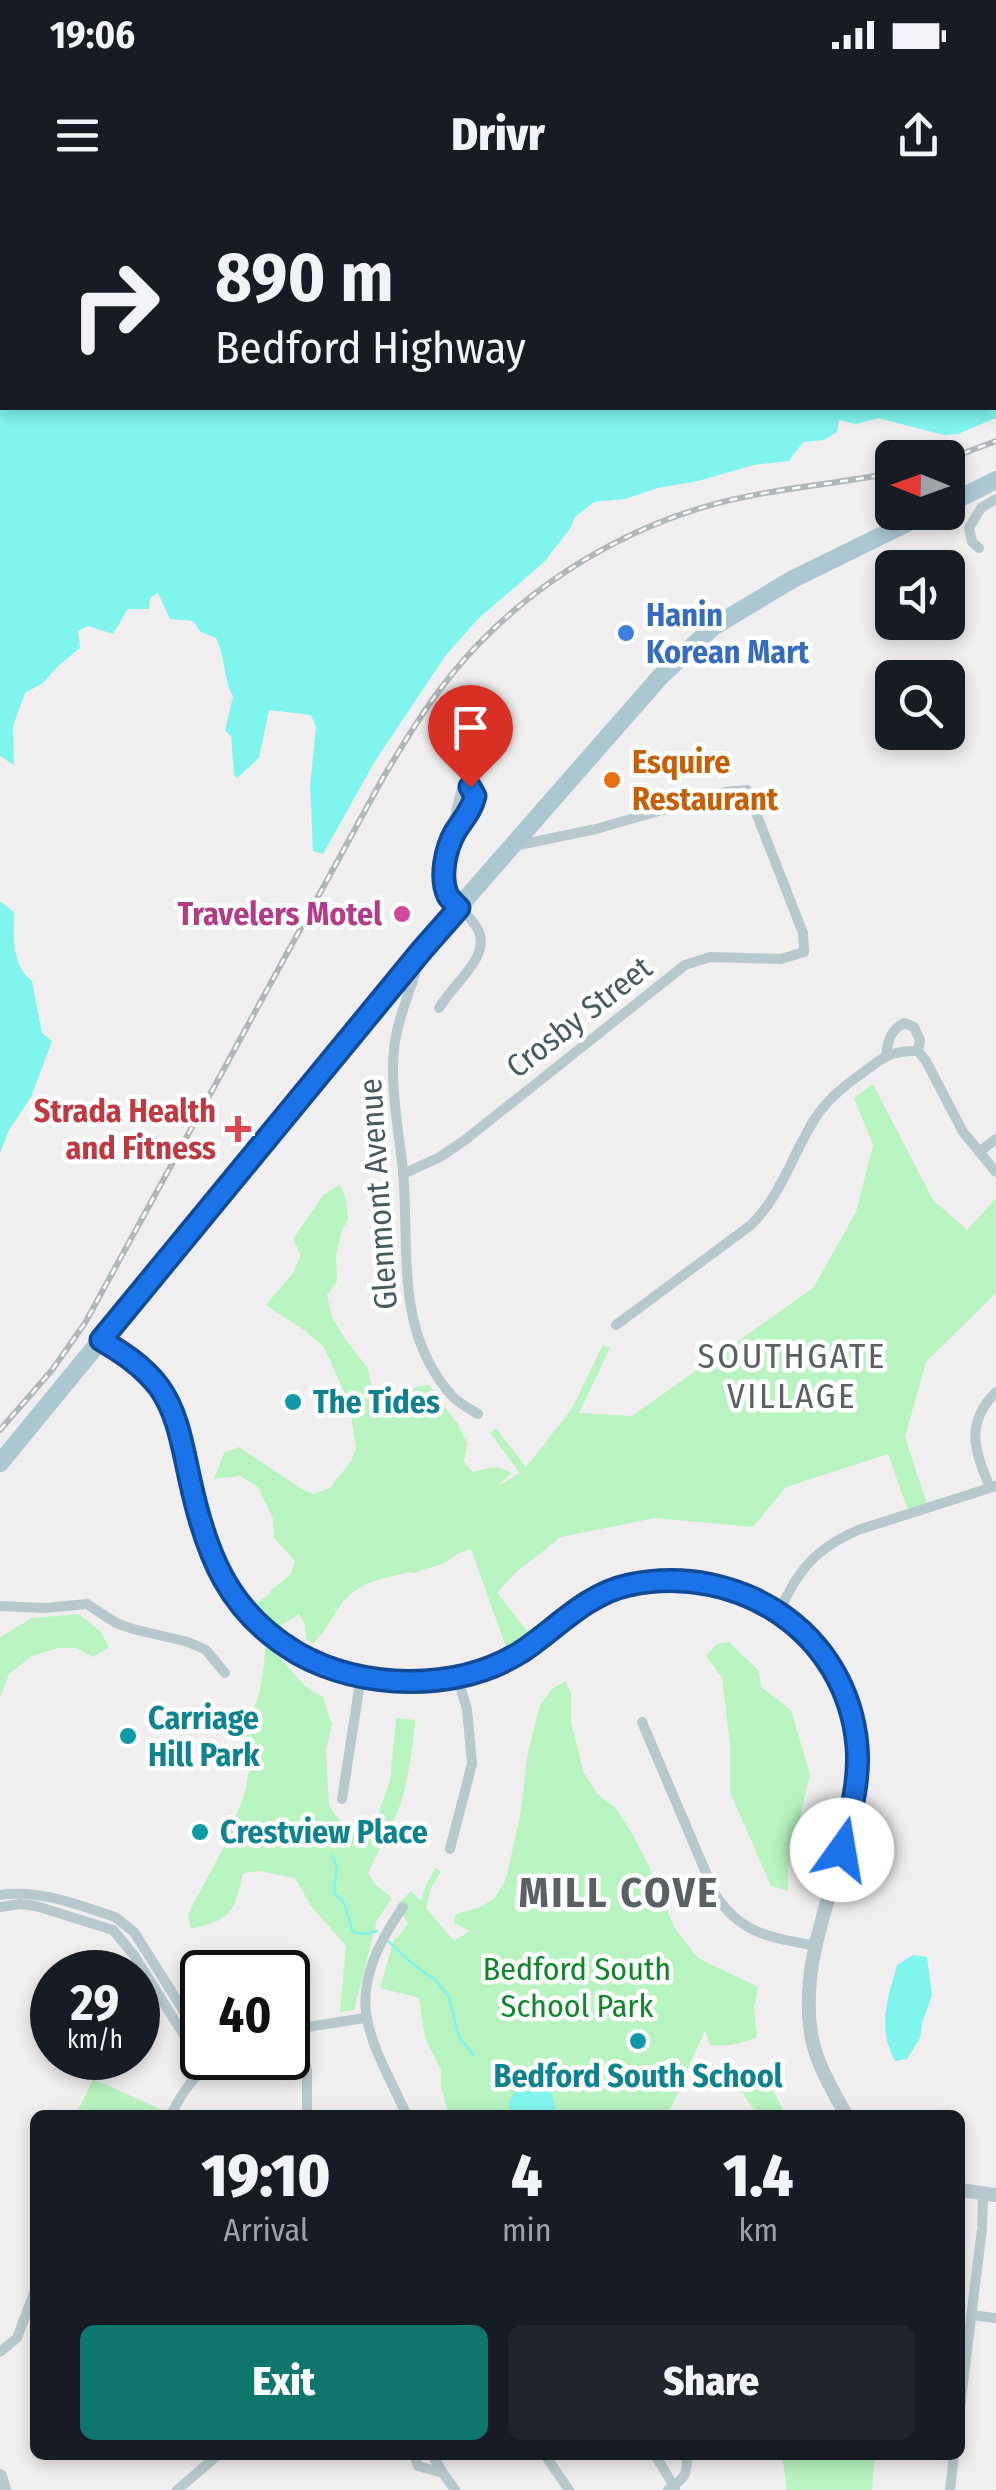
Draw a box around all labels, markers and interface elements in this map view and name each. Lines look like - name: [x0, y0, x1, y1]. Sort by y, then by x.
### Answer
- text: 19:06: [50, 12, 135, 58]
- icon: menu: [50, 108, 105, 163]
- text: Drivr: [451, 108, 545, 162]
- icon: share: [891, 108, 946, 163]
- text: 890 m: [215, 236, 394, 320]
- icon: right: [50, 240, 180, 370]
- text: Bedford Highway: [215, 321, 526, 375]
- north arrow: [875, 440, 965, 530]
- map controls: [875, 440, 965, 750]
- button: sound: [875, 550, 965, 640]
- place label: Hanin Korean Mart: [646, 596, 810, 671]
- marker: Hanin Korean Mart: [615, 622, 637, 644]
- button: search: [875, 660, 965, 750]
- pin: [428, 685, 513, 788]
- icon: arrive: [443, 700, 498, 755]
- place label: Esquire Restaurant: [632, 743, 779, 818]
- marker: Esquire Restaurant: [601, 769, 623, 791]
- place label: Travelers Motel: [177, 895, 382, 933]
- marker: Travelers Motel: [391, 903, 413, 925]
- street label: Crosby Street: [499, 948, 660, 1086]
- street label: Glenmont Avenue: [351, 1077, 405, 1311]
- place label: Strada Health and Fitness: [34, 1092, 216, 1167]
- marker: Strada Health and Fitness: [225, 1116, 251, 1142]
- district label: SOUTHGATE VILLAGE: [697, 1335, 887, 1417]
- place label: The Tides: [313, 1383, 440, 1421]
- marker: The Tides: [282, 1391, 304, 1413]
- place label: Carriage Hill Park: [148, 1699, 260, 1774]
- marker: Carriage Hill Park: [117, 1725, 139, 1747]
- position arrow: [790, 1798, 894, 1902]
- place label: Crestview Place: [220, 1813, 428, 1851]
- marker: Crestview Place: [189, 1821, 211, 1843]
- district label: MILL COVE: [518, 1868, 720, 1918]
- speed limit sign: 40: [180, 1950, 310, 2080]
- park label: Bedford South School Park: [483, 1950, 671, 2025]
- text: 29: [71, 1973, 119, 2033]
- text: km/h: [67, 2025, 123, 2055]
- marker: Bedford South School: [627, 2030, 649, 2052]
- place label: Bedford South School: [494, 2057, 783, 2095]
- text: 19:10: [202, 2140, 330, 2212]
- text: 4: [511, 2140, 543, 2212]
- text: 1.4: [723, 2140, 793, 2212]
- text: Arrival: [224, 2211, 308, 2249]
- text: min: [502, 2211, 552, 2249]
- text: km: [738, 2211, 778, 2249]
- button: Exit: [80, 2325, 488, 2440]
- button: Share: [508, 2325, 915, 2440]

